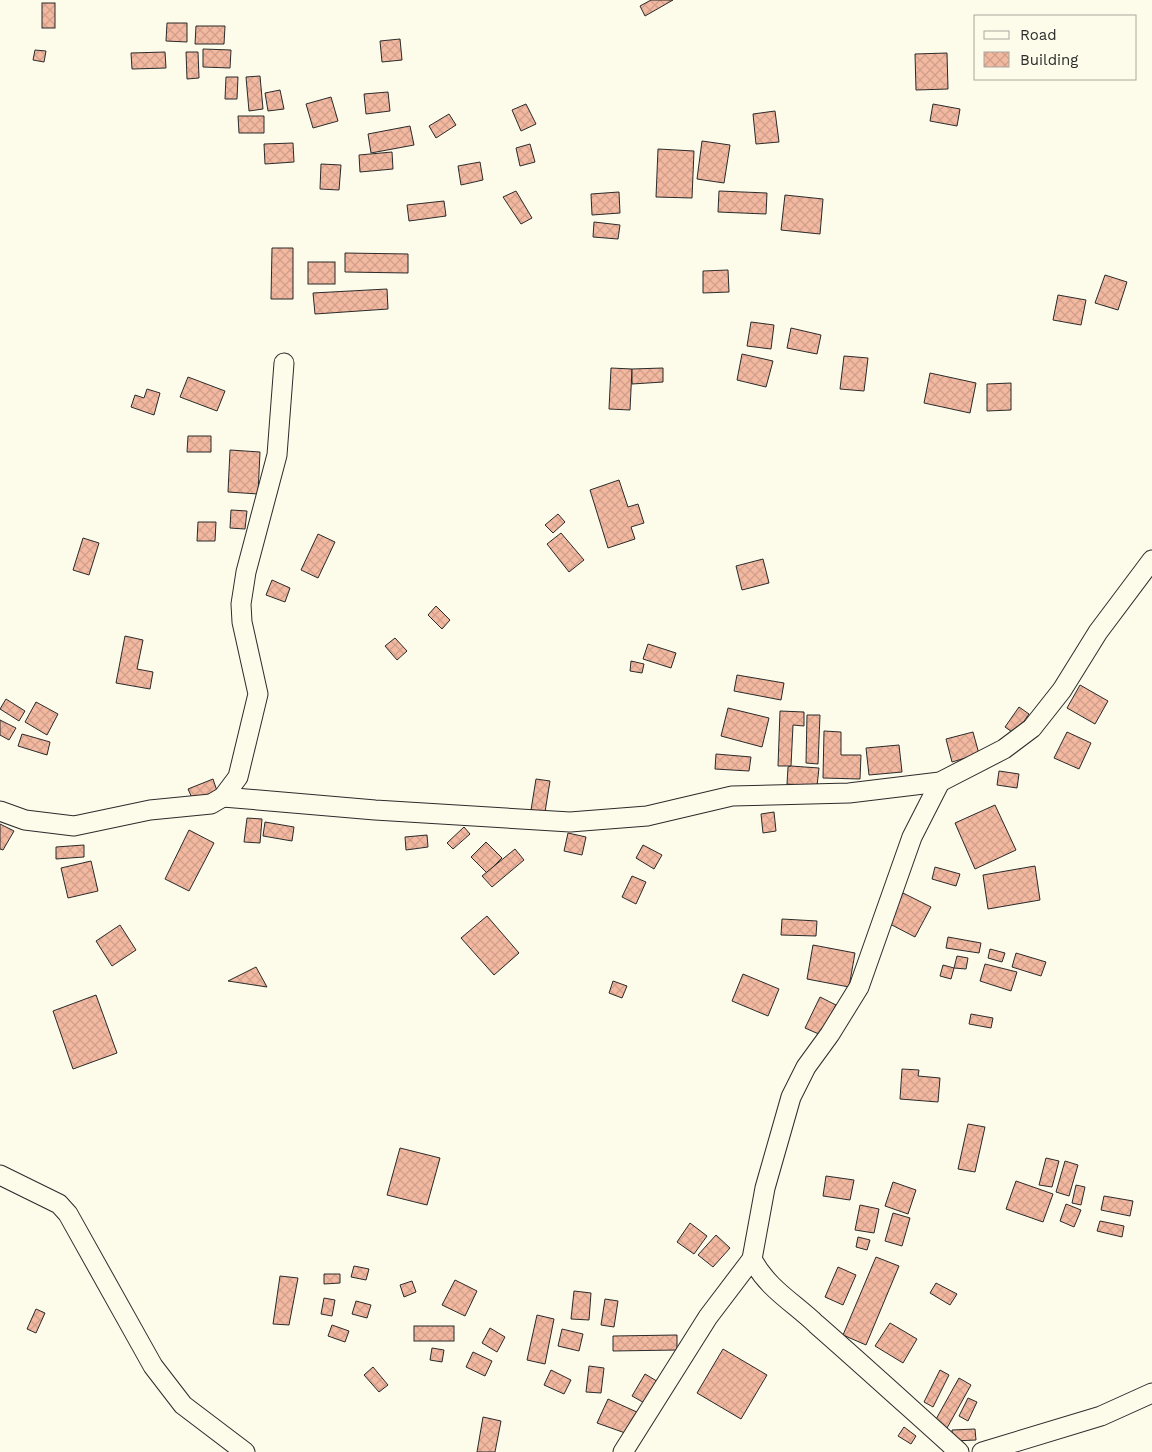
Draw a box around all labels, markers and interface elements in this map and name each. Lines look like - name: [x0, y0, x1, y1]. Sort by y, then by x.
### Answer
- legend: [974, 15, 1137, 80]
- text: Road: [1020, 26, 1057, 44]
- text: Building: [1020, 51, 1078, 69]

